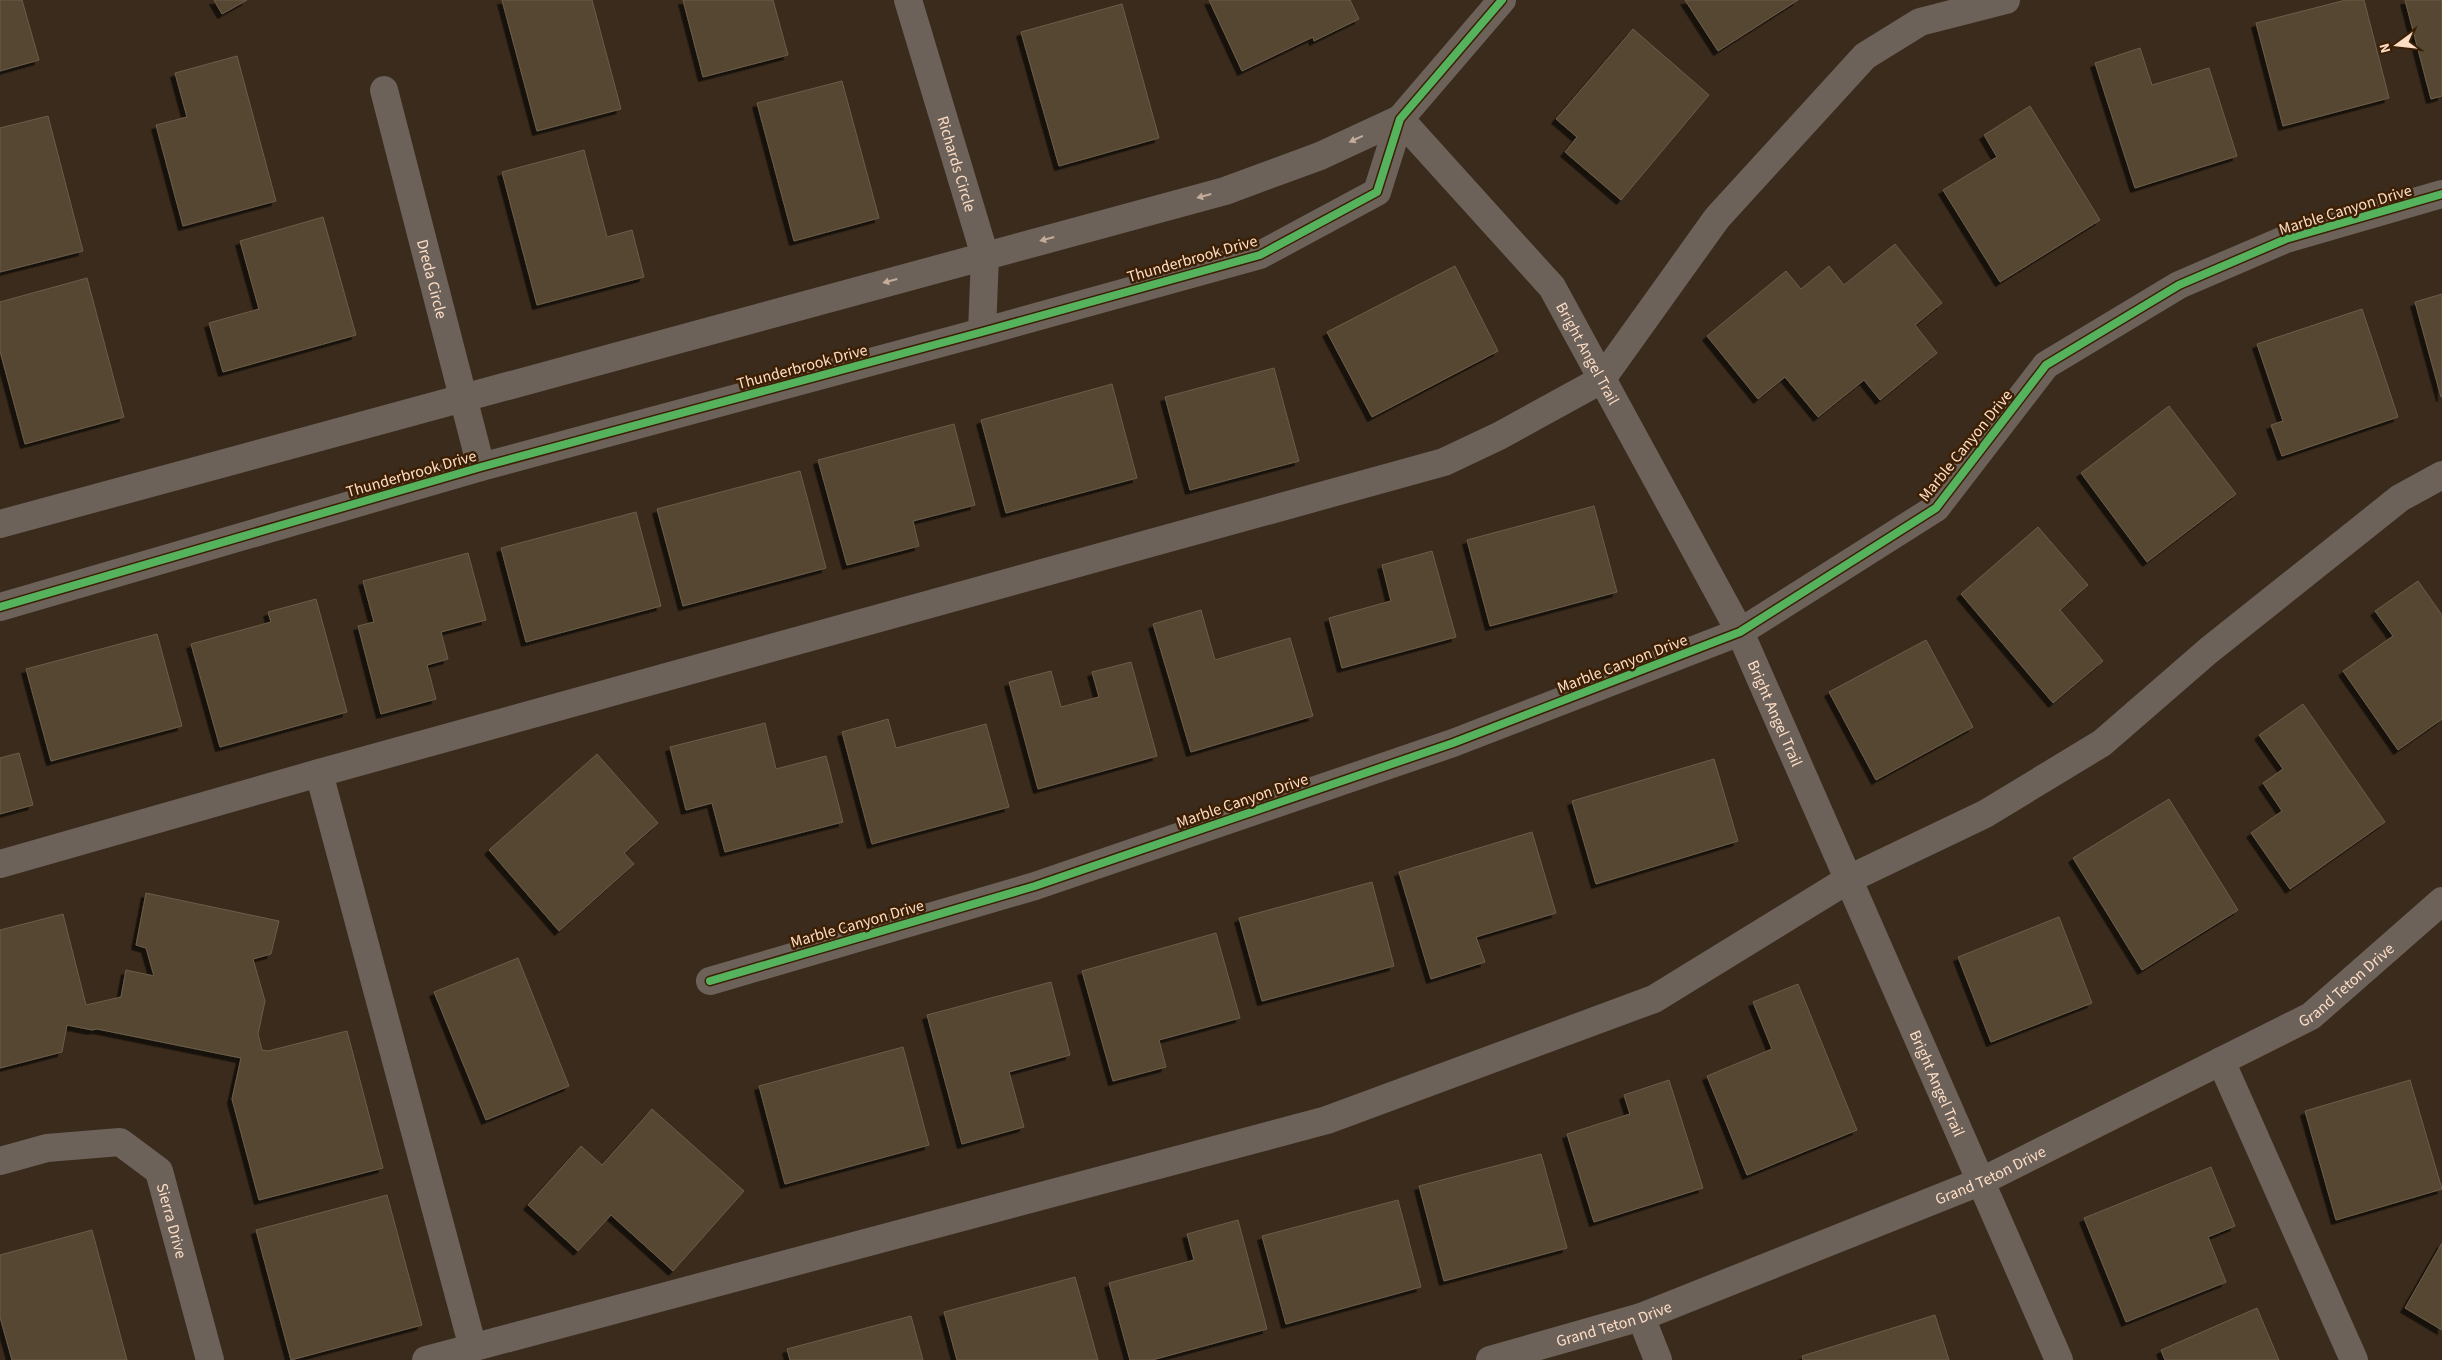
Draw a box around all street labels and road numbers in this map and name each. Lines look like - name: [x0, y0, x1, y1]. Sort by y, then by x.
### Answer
- street label: Richards Circle: [931, 113, 981, 215]
- street label: Marble Canyon Drive: [2276, 179, 2415, 241]
- street label: Thunderbrook Drive: [1125, 230, 1260, 288]
- street label: Dreda Circle: [411, 237, 452, 321]
- street label: Bright Angel Trail: [1550, 298, 1624, 409]
- street label: Thunderbrook Drive: [734, 339, 870, 395]
- street label: Marble Canyon Drive: [1914, 385, 2018, 506]
- street label: Thunderbrook Drive: [344, 445, 479, 503]
- street label: Marble Canyon Drive: [1554, 629, 1691, 699]
- street label: Bright Angel Trail: [1742, 657, 1808, 770]
- street label: Marble Canyon Drive: [1174, 768, 1311, 834]
- street label: Marble Canyon Drive: [788, 894, 927, 954]
- street label: Grand Teton Drive: [2295, 938, 2399, 1033]
- street label: Bright Angel Trail: [1904, 1027, 1970, 1140]
- street label: Grand Teton Drive: [1932, 1141, 2050, 1211]
- street label: Sierra Drive: [151, 1181, 192, 1261]
- street label: Grand Teton Drive: [1554, 1296, 1675, 1353]

